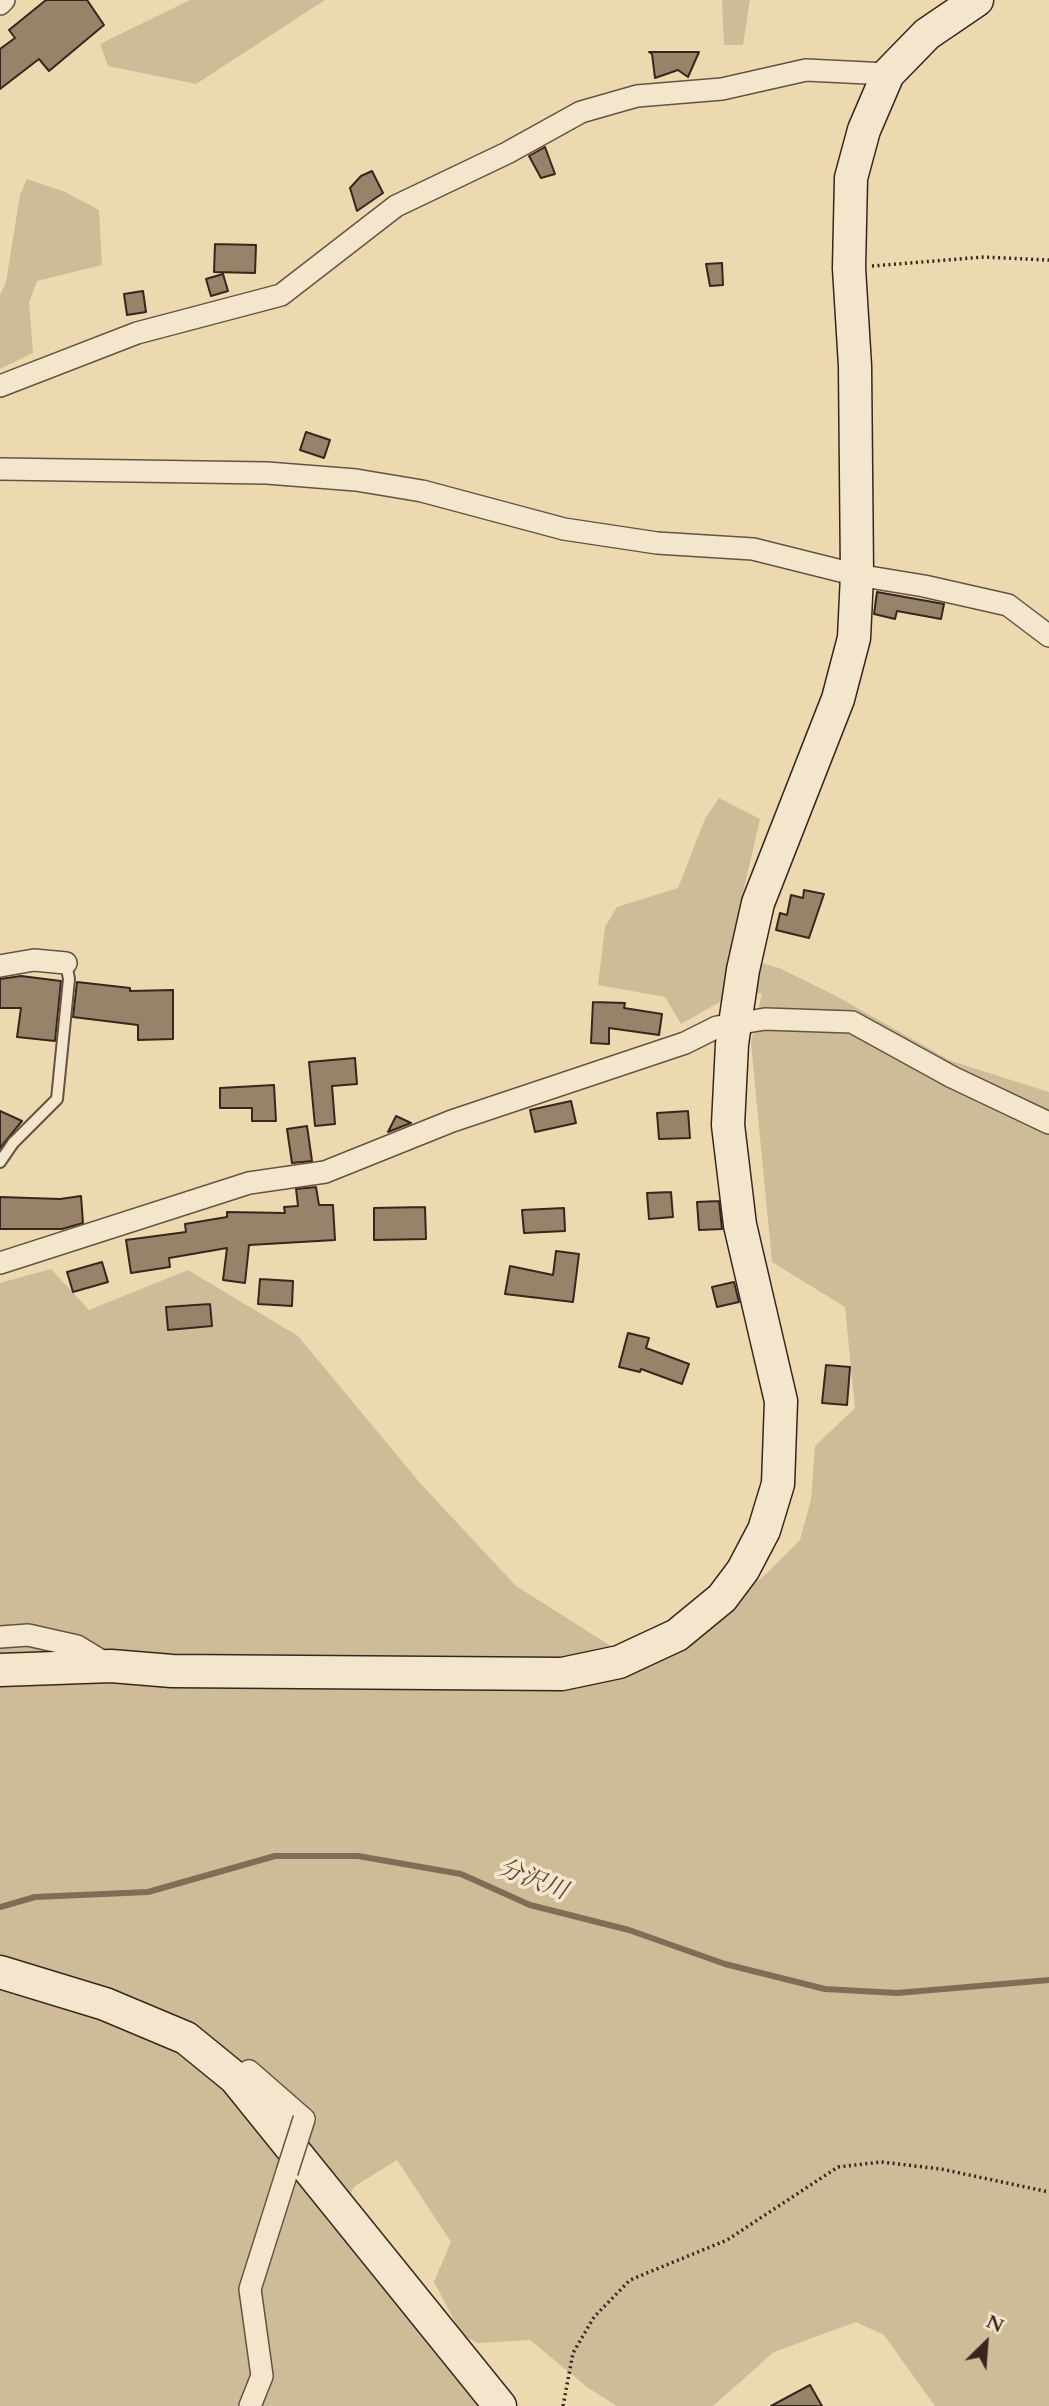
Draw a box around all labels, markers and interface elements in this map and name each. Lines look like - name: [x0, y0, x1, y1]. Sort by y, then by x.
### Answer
- water label: 分沢川: [493, 1855, 571, 1907]
- north arrow: [951, 2308, 1021, 2378]
- text: N: [982, 2309, 1008, 2339]

